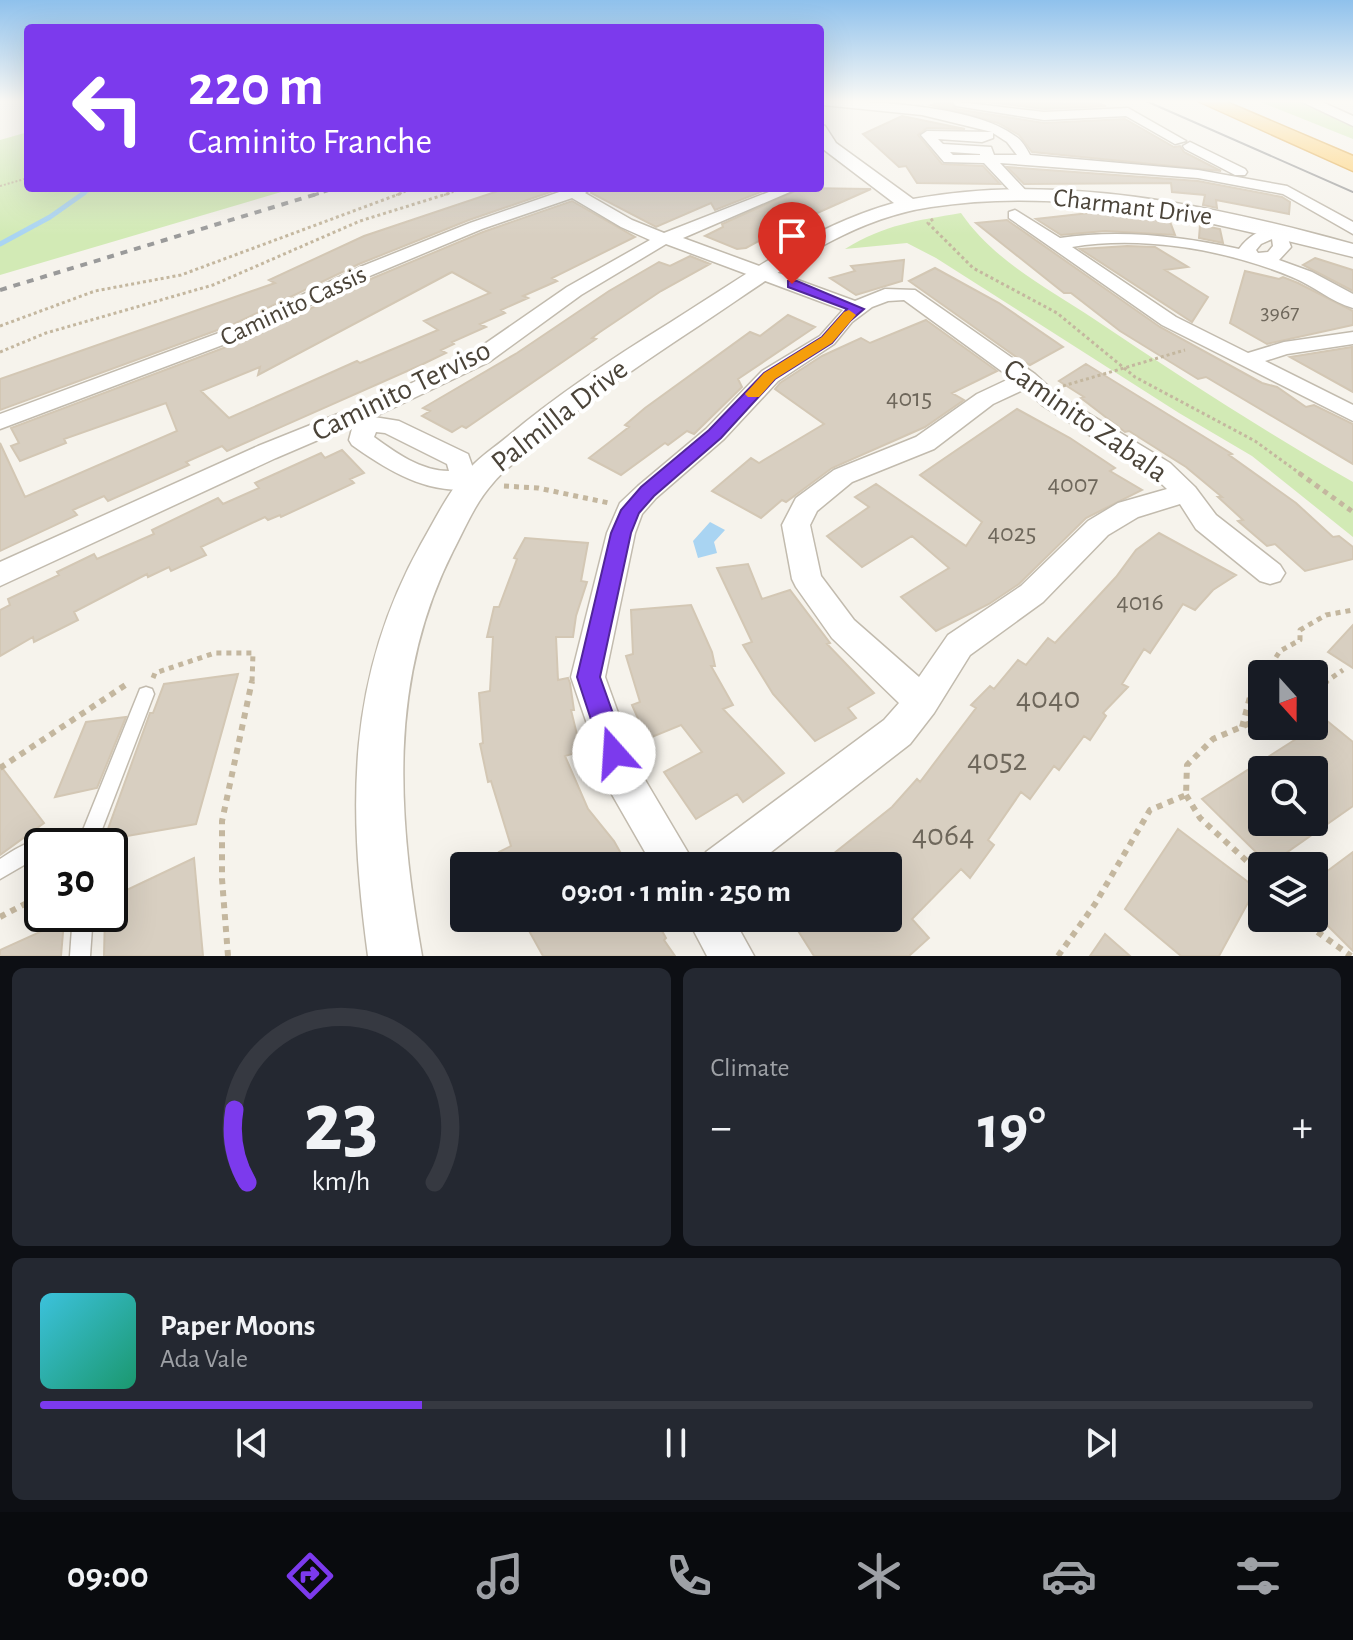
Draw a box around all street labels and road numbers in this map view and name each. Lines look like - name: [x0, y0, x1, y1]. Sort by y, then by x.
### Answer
- street label: Charmant Drive: [1052, 184, 1214, 230]
- street label: Caminito Cassis: [216, 261, 370, 351]
- street label: Caminito Terviso: [308, 335, 495, 447]
- street label: Caminito Zabala: [998, 353, 1173, 488]
- street label: Palmilla Drive: [486, 354, 633, 478]

